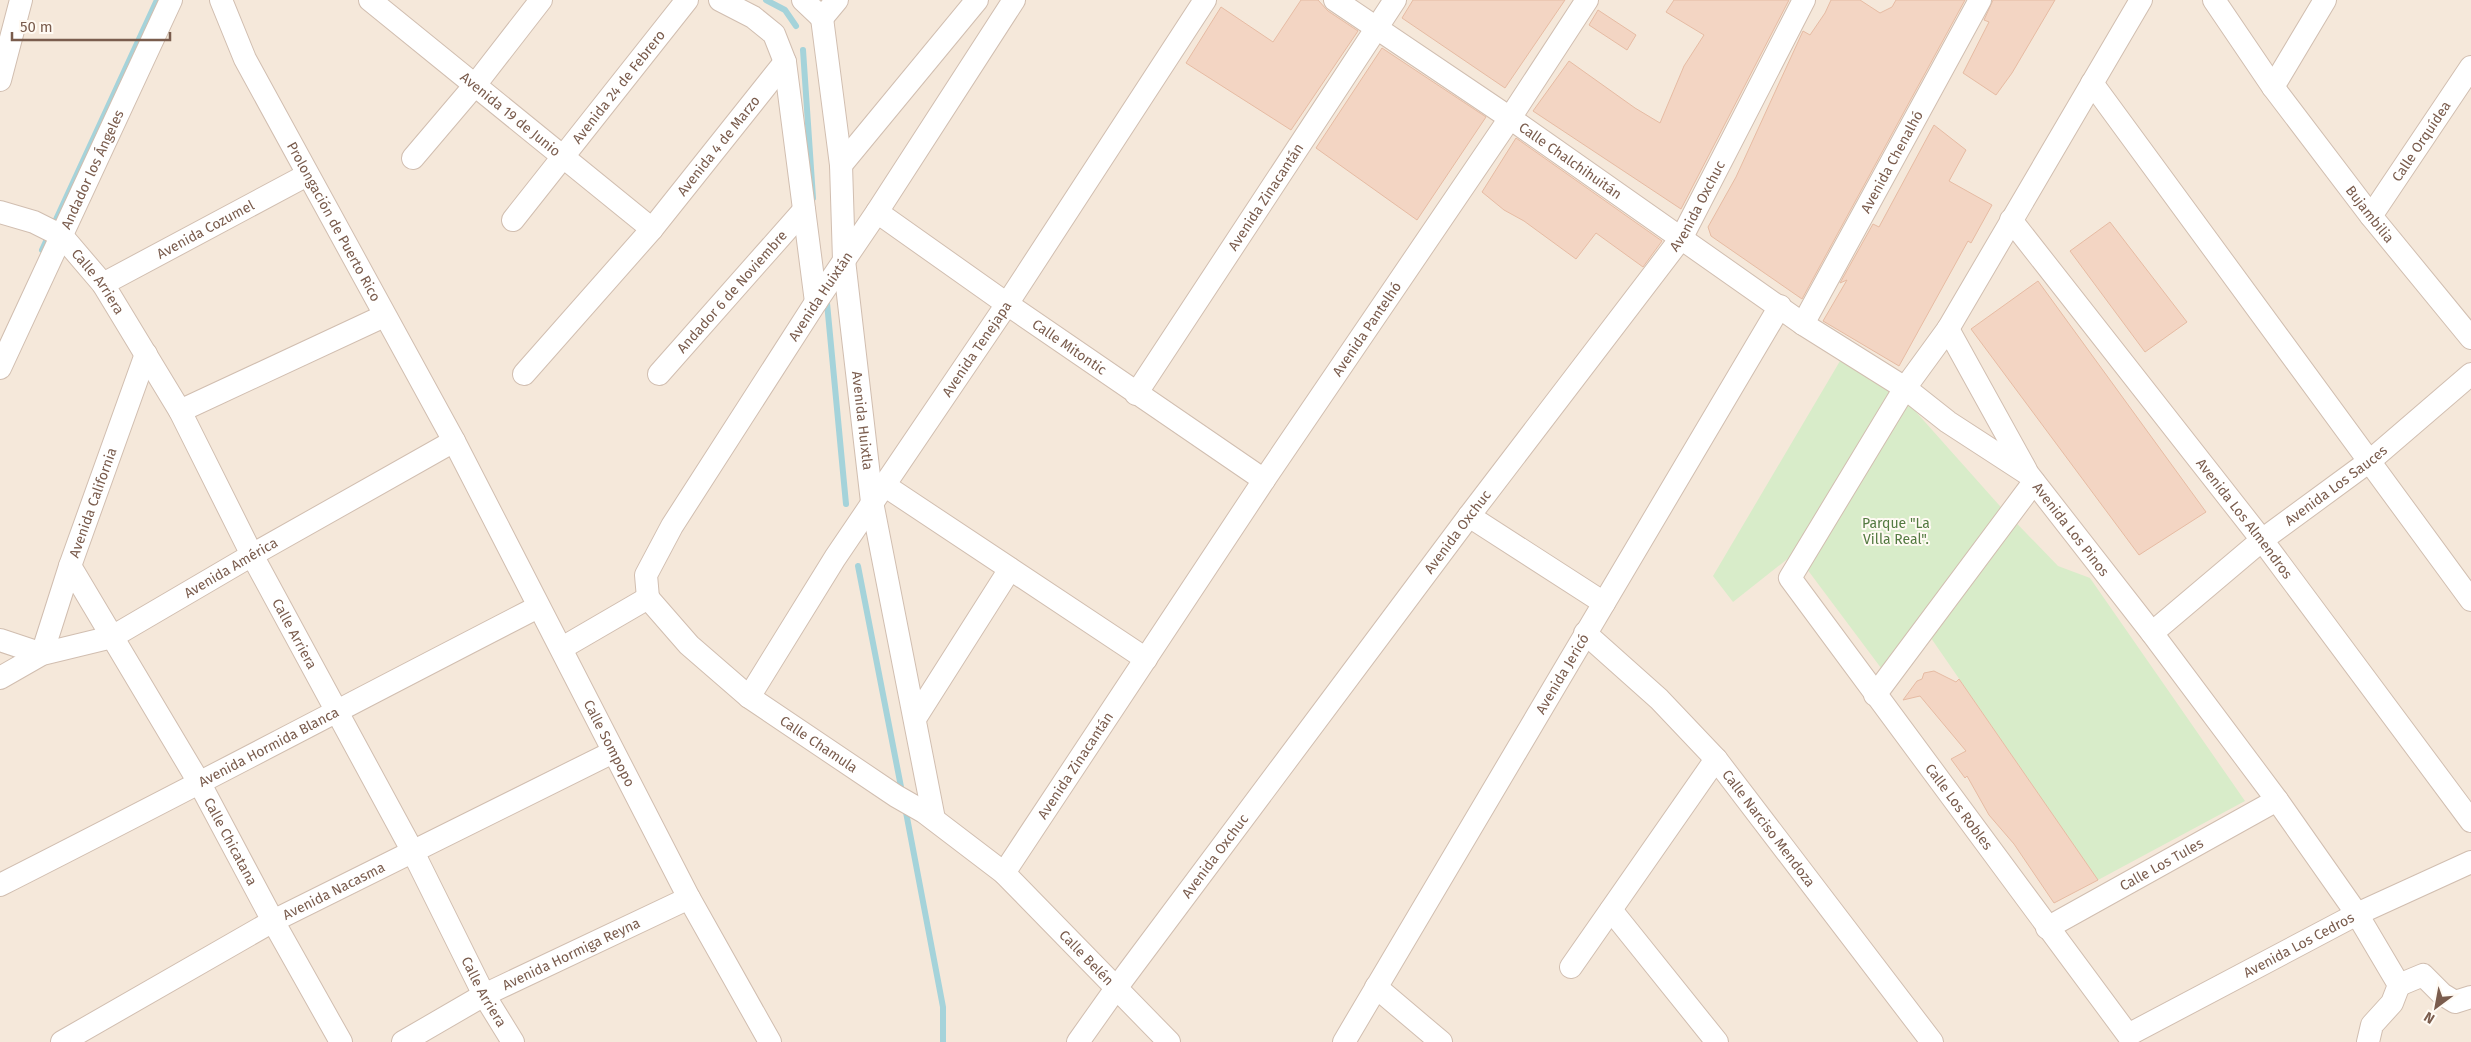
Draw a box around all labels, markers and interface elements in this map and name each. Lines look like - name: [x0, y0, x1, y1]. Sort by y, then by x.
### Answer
- scale bar: [12, 10, 170, 42]
- text: 50 m: [20, 18, 53, 36]
- street label: Avenida 24 de Febrero: [568, 26, 669, 147]
- street label: Avenida 19 de Junio: [457, 68, 564, 160]
- street label: Avenida 4 de Marzo: [673, 92, 763, 199]
- street label: Calle Orquídea: [2388, 98, 2454, 185]
- street label: Andador los Ángeles: [57, 107, 127, 232]
- street label: Avenida Chenalhó: [1857, 107, 1927, 216]
- street label: Calle Chalchihuitán: [1516, 118, 1625, 203]
- street label: Prolongación de Puerto Rico: [283, 139, 384, 304]
- street label: Avenida Zinacantán: [1224, 140, 1307, 254]
- street label: Avenida Oxchuc: [1666, 157, 1728, 255]
- street label: Bujambilia: [2342, 182, 2398, 246]
- street label: Avenida Cozumel: [154, 196, 257, 262]
- street label: Andador 6 de Noviembre: [673, 227, 791, 356]
- street label: Calle Arriera: [68, 245, 128, 317]
- street label: Avenida Huixtán: [785, 248, 856, 344]
- street label: Avenida Pantelhó: [1329, 278, 1405, 379]
- street label: Avenida Tenejapa: [938, 298, 1015, 400]
- street label: Calle Mitontic: [1029, 315, 1110, 378]
- street label: Avenida Huixtla: [848, 370, 877, 471]
- street label: Avenida Los Sauces: [2281, 441, 2391, 529]
- street label: Avenida California: [65, 445, 120, 560]
- street label: Avenida Los Almendros: [2193, 455, 2297, 582]
- street label: Avenida Los Pinos: [2029, 479, 2113, 580]
- street label: Avenida Oxchuc: [1421, 486, 1495, 577]
- park label: Parque "La Villa Real".: [1862, 515, 1930, 548]
- street label: Avenida América: [181, 534, 281, 601]
- street label: Calle Arriera: [269, 596, 321, 672]
- street label: Avenida Jericó: [1532, 631, 1592, 717]
- street label: Calle Sompopo: [580, 697, 639, 790]
- street label: Avenida Hormida Blanca: [195, 703, 342, 790]
- street label: Avenida Zinacantán: [1034, 709, 1117, 822]
- street label: Calle Chamula: [777, 712, 861, 776]
- street label: Calle Los Robles: [1922, 760, 1997, 853]
- street label: Calle Narciso Mendoza: [1719, 766, 1819, 890]
- street label: Calle Chicatana: [200, 795, 261, 888]
- street label: Avenida Oxchuc: [1178, 810, 1252, 901]
- street label: Calle Los Tules: [2117, 834, 2207, 894]
- street label: Avenida Nacasma: [280, 858, 388, 923]
- street label: Avenida Los Cedros: [2240, 908, 2357, 981]
- street label: Avenida Hormiga Reyna: [499, 914, 643, 994]
- street label: Calle Belén: [1056, 926, 1117, 989]
- street label: Calle Arriera: [458, 954, 510, 1030]
- north arrow: [2411, 982, 2461, 1032]
- text: N: [2421, 1008, 2438, 1027]

